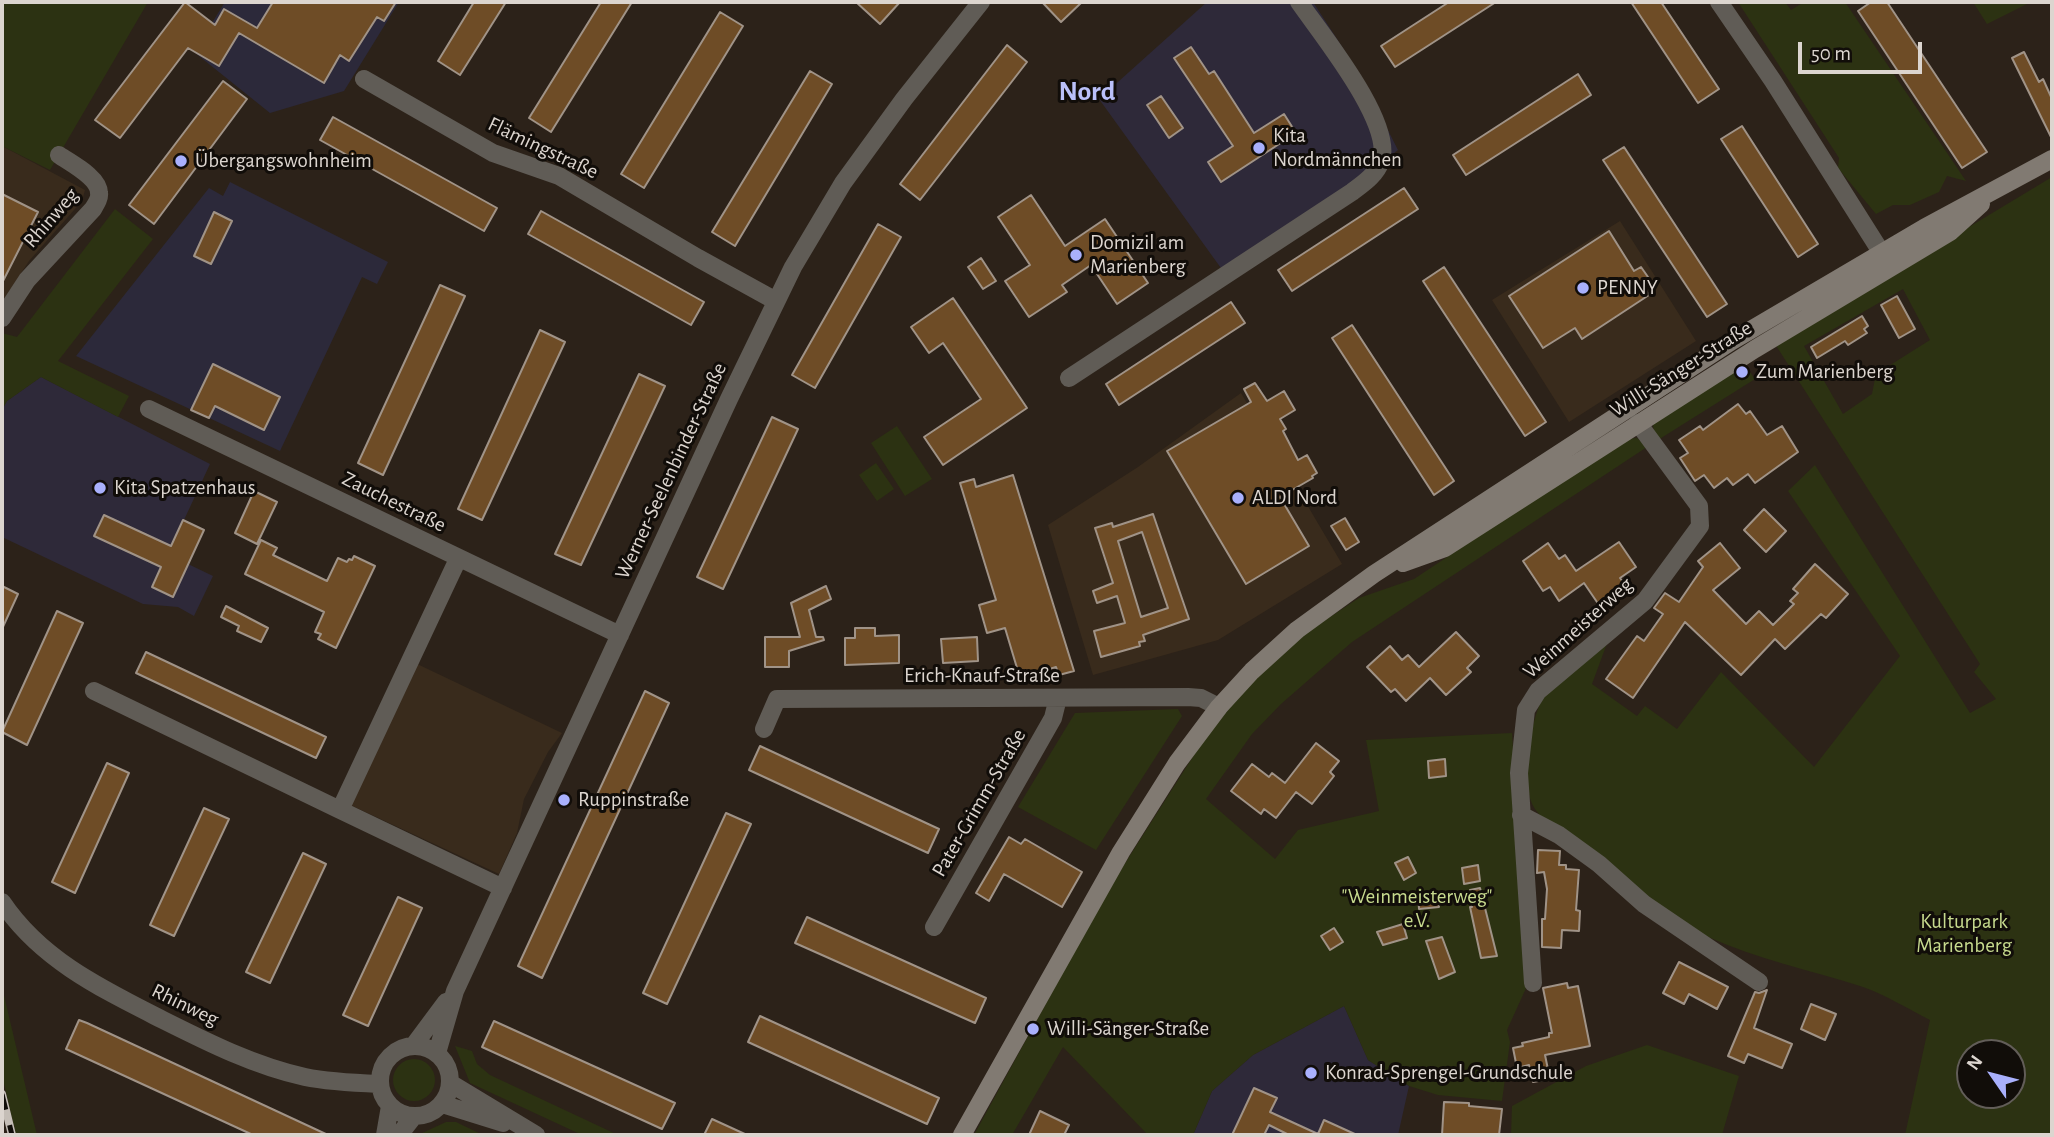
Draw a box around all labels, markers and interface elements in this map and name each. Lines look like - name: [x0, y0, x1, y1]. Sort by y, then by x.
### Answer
- scale bar: [1802, 28, 1926, 72]
- text: 50 m: [1811, 43, 1851, 64]
- district label: Nord: [1058, 75, 1116, 109]
- street label: Flämingstraße: [484, 111, 602, 185]
- place label: Kita Nordmännchen: [1273, 123, 1402, 173]
- marker: Kita Nordmännchen: [1251, 140, 1267, 156]
- place label: Übergangswohnheim: [195, 148, 372, 174]
- marker: Übergangswohnheim: [173, 153, 189, 169]
- street label: Rhinweg: [18, 183, 84, 253]
- place label: Domizil am Marienberg: [1090, 230, 1186, 280]
- marker: Domizil am Marienberg: [1068, 247, 1084, 263]
- place label: PENNY: [1597, 275, 1658, 301]
- marker: PENNY: [1575, 280, 1591, 296]
- street label: Willi-Sänger-Straße: [1606, 315, 1756, 423]
- street label: Werner-Seelenbinder-Straße: [610, 359, 732, 583]
- place label: Zum Marienberg: [1756, 359, 1893, 385]
- marker: Zum Marienberg: [1734, 364, 1750, 380]
- street label: Zauchestraße: [338, 466, 450, 538]
- place label: Kita Spatzenhaus: [114, 475, 255, 501]
- marker: Kita Spatzenhaus: [92, 480, 108, 496]
- place label: ALDI Nord: [1252, 485, 1337, 511]
- marker: ALDI Nord: [1230, 490, 1246, 506]
- street label: Weinmeisterweg: [1518, 572, 1638, 684]
- street label: Erich-Knauf-Straße: [904, 663, 1060, 689]
- street label: Pater-Grimm-Straße: [926, 724, 1032, 882]
- place label: Ruppinstraße: [578, 787, 689, 813]
- marker: Ruppinstraße: [556, 792, 572, 808]
- park label: "Weinmeisterweg" e.V.: [1342, 884, 1492, 934]
- park label: Kulturpark Marienberg: [1916, 909, 2012, 959]
- street label: Rhinweg: [147, 978, 223, 1032]
- place label: Willi-Sänger-Straße: [1047, 1016, 1209, 1042]
- marker: Willi-Sänger-Straße: [1025, 1021, 1041, 1037]
- north arrow: [1956, 1039, 2026, 1109]
- text: N: [1963, 1052, 1987, 1074]
- place label: Konrad-Sprengel-Grundschule: [1325, 1060, 1573, 1086]
- marker: Konrad-Sprengel-Grundschule: [1303, 1065, 1319, 1081]

